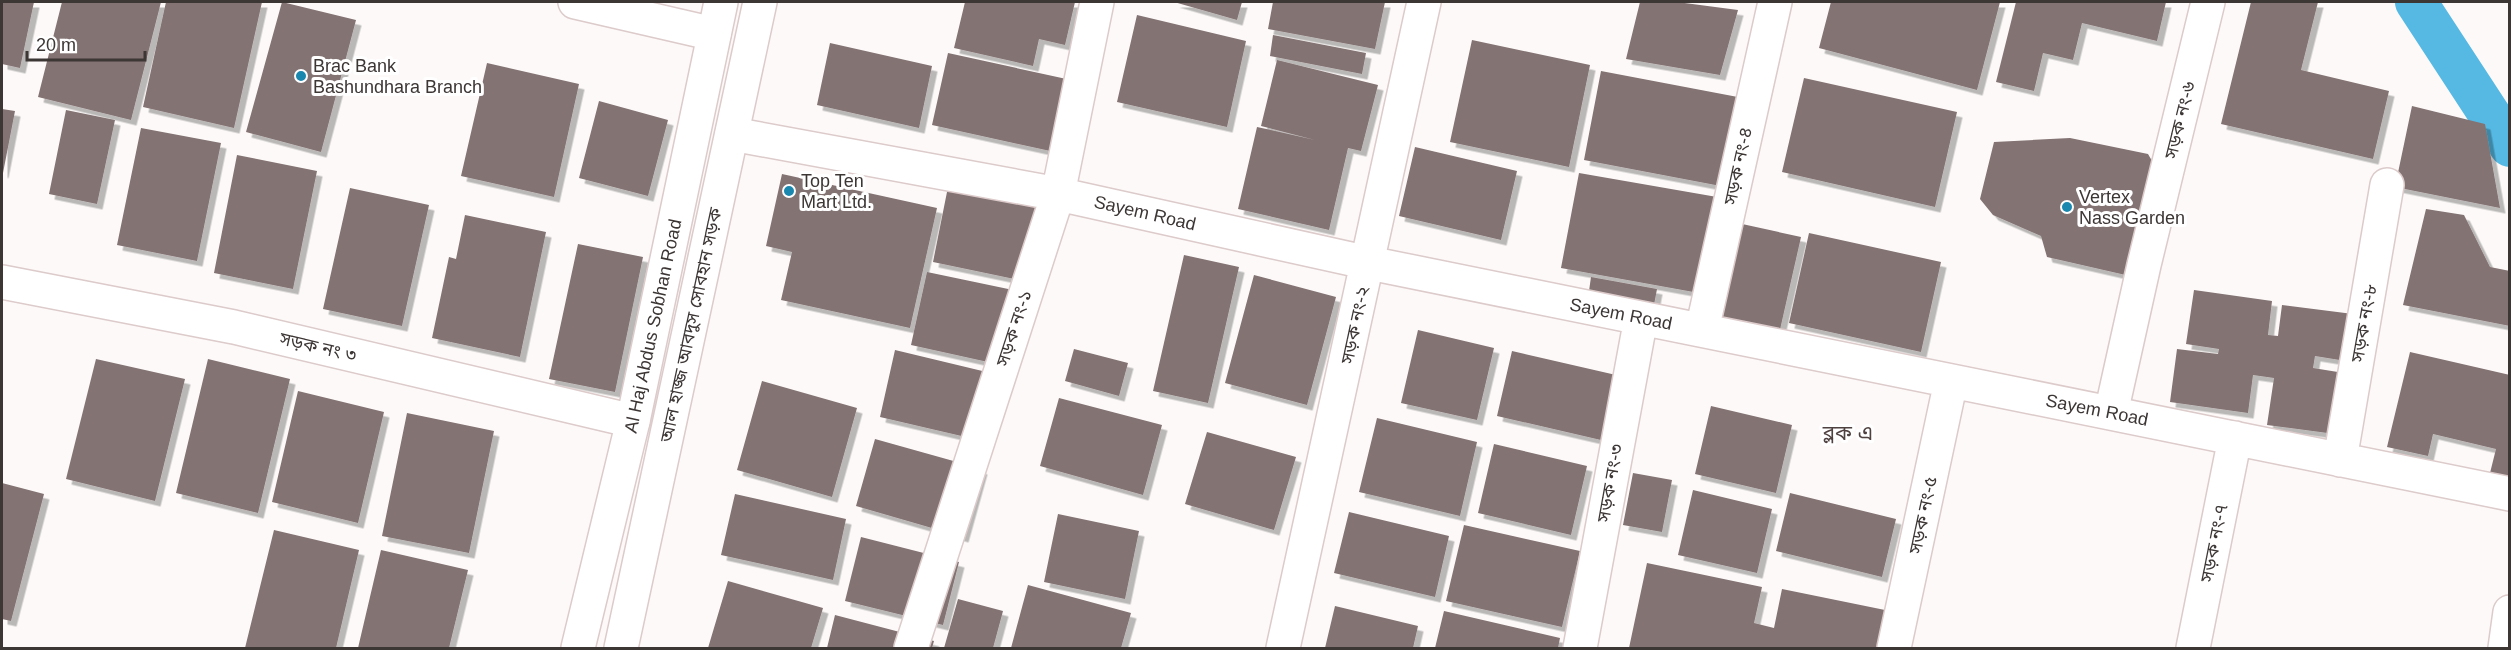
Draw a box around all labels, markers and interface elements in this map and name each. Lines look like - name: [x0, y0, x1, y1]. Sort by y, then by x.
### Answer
- scale bar: [27, 24, 146, 62]
- text: 20 m: [36, 35, 76, 55]
- place label: Brac Bank Bashundhara Branch: [313, 56, 482, 97]
- marker: Brac Bank Bashundhara Branch: [294, 69, 308, 83]
- street label: সড়ক নং-৬: [2161, 79, 2199, 162]
- street label: সড়ক নং-৪: [1720, 125, 1756, 208]
- place label: Top Ten Mart Ltd.: [801, 171, 872, 212]
- marker: Top Ten Mart Ltd.: [782, 184, 796, 198]
- place label: Vertex Nass Garden: [2079, 187, 2185, 228]
- street label: Sayem Road: [1092, 192, 1198, 234]
- marker: Vertex Nass Garden: [2060, 200, 2074, 214]
- street label: আল হাজ্জ আবদুস সোবহান সড়ক: [656, 205, 726, 445]
- street label: Al Haj Abdus Sobhan Road: [621, 217, 685, 435]
- street label: সড়ক নং-৮: [2347, 282, 2381, 365]
- street label: সড়ক নং-২: [1337, 284, 1373, 367]
- street label: সড়ক নং-১: [992, 287, 1036, 370]
- street label: Sayem Road: [1568, 294, 1674, 334]
- street label: সড়ক নং ৩: [277, 328, 359, 366]
- street label: Sayem Road: [2044, 390, 2150, 430]
- district label: ব্লক এ: [1822, 421, 1873, 444]
- street label: সড়ক নং-৩: [1593, 442, 1627, 525]
- street label: সড়ক নং-৫: [1905, 474, 1941, 557]
- street label: সড়ক নং-৭: [2196, 502, 2231, 585]

